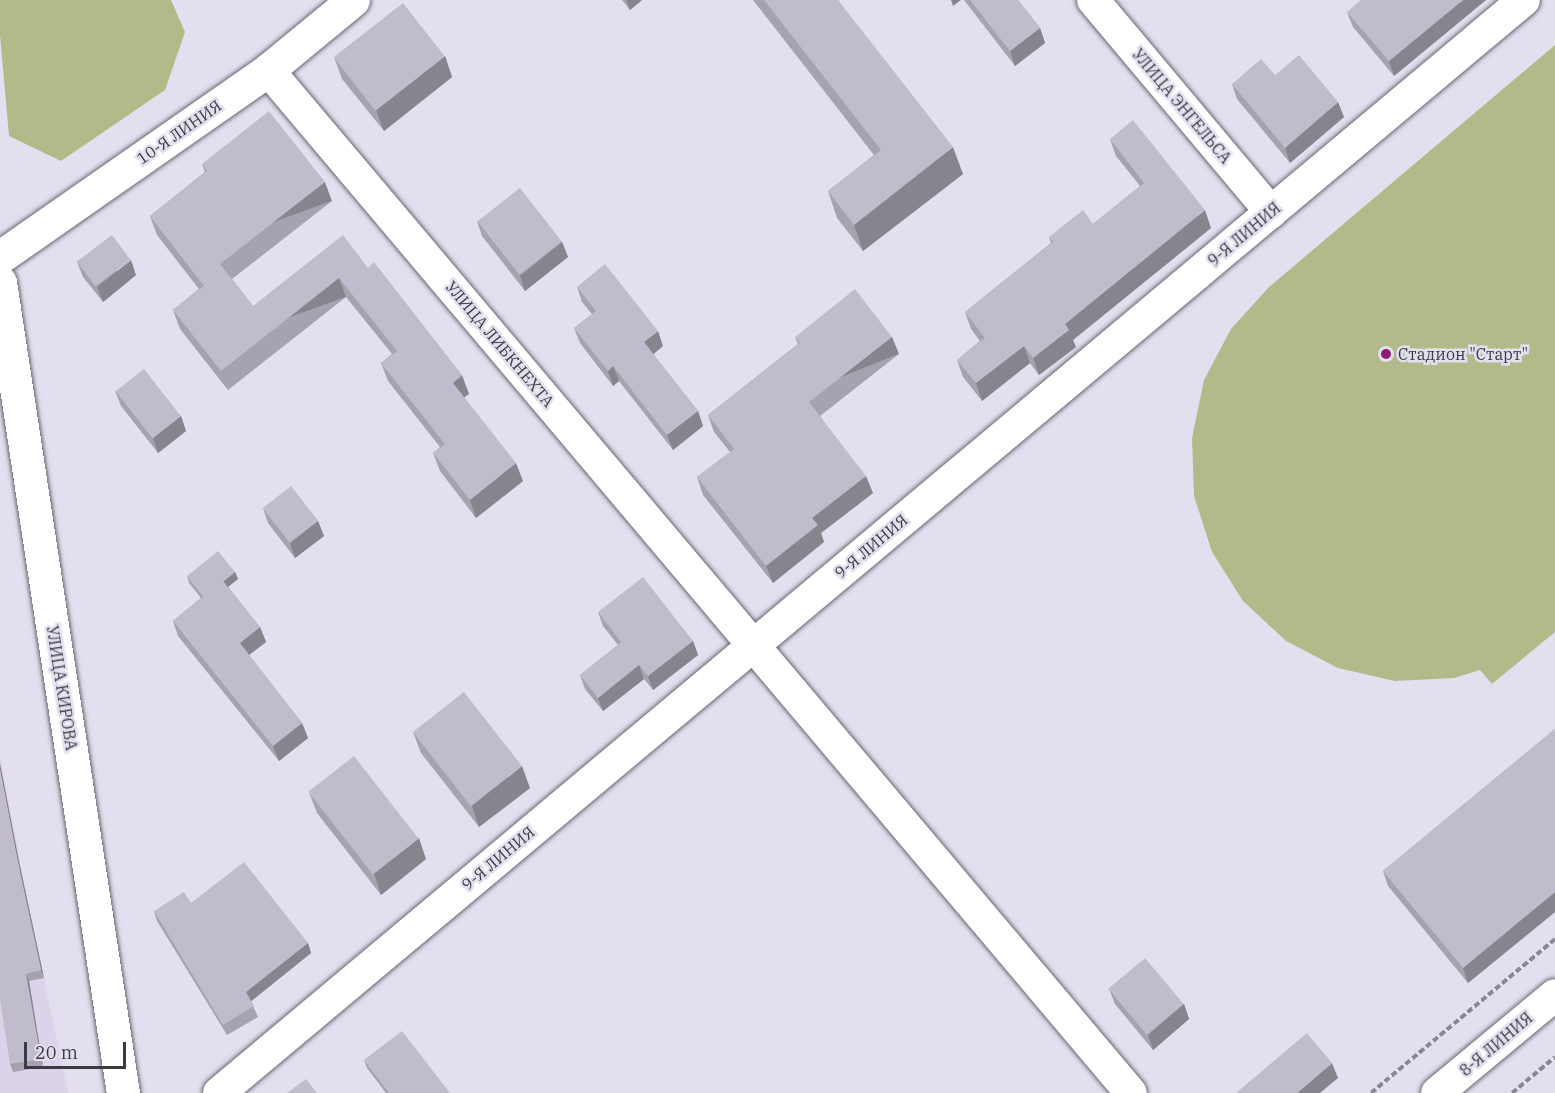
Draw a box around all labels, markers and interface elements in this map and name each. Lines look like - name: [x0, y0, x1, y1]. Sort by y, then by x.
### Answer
- street label: УЛИЦА ЭНГЕЛЬСА: [1128, 45, 1236, 167]
- street label: 10-Я ЛИНИЯ: [133, 96, 225, 168]
- street label: 9-Я ЛИНИЯ: [1204, 198, 1284, 270]
- street label: УЛИЦА ЛИБКНЕХТА: [442, 277, 558, 411]
- place label: Стадион "Старт": [1398, 344, 1528, 364]
- marker: Стадион "Старт": [1379, 347, 1393, 361]
- street label: 9-Я ЛИНИЯ: [831, 510, 911, 582]
- street label: УЛИЦА КИРОВА: [43, 624, 81, 752]
- street label: 9-Я ЛИНИЯ: [458, 822, 538, 894]
- street label: 8-Я ЛИНИЯ: [1456, 1008, 1536, 1080]
- scale bar: [27, 1030, 129, 1068]
- text: 20 m: [35, 1041, 78, 1064]

